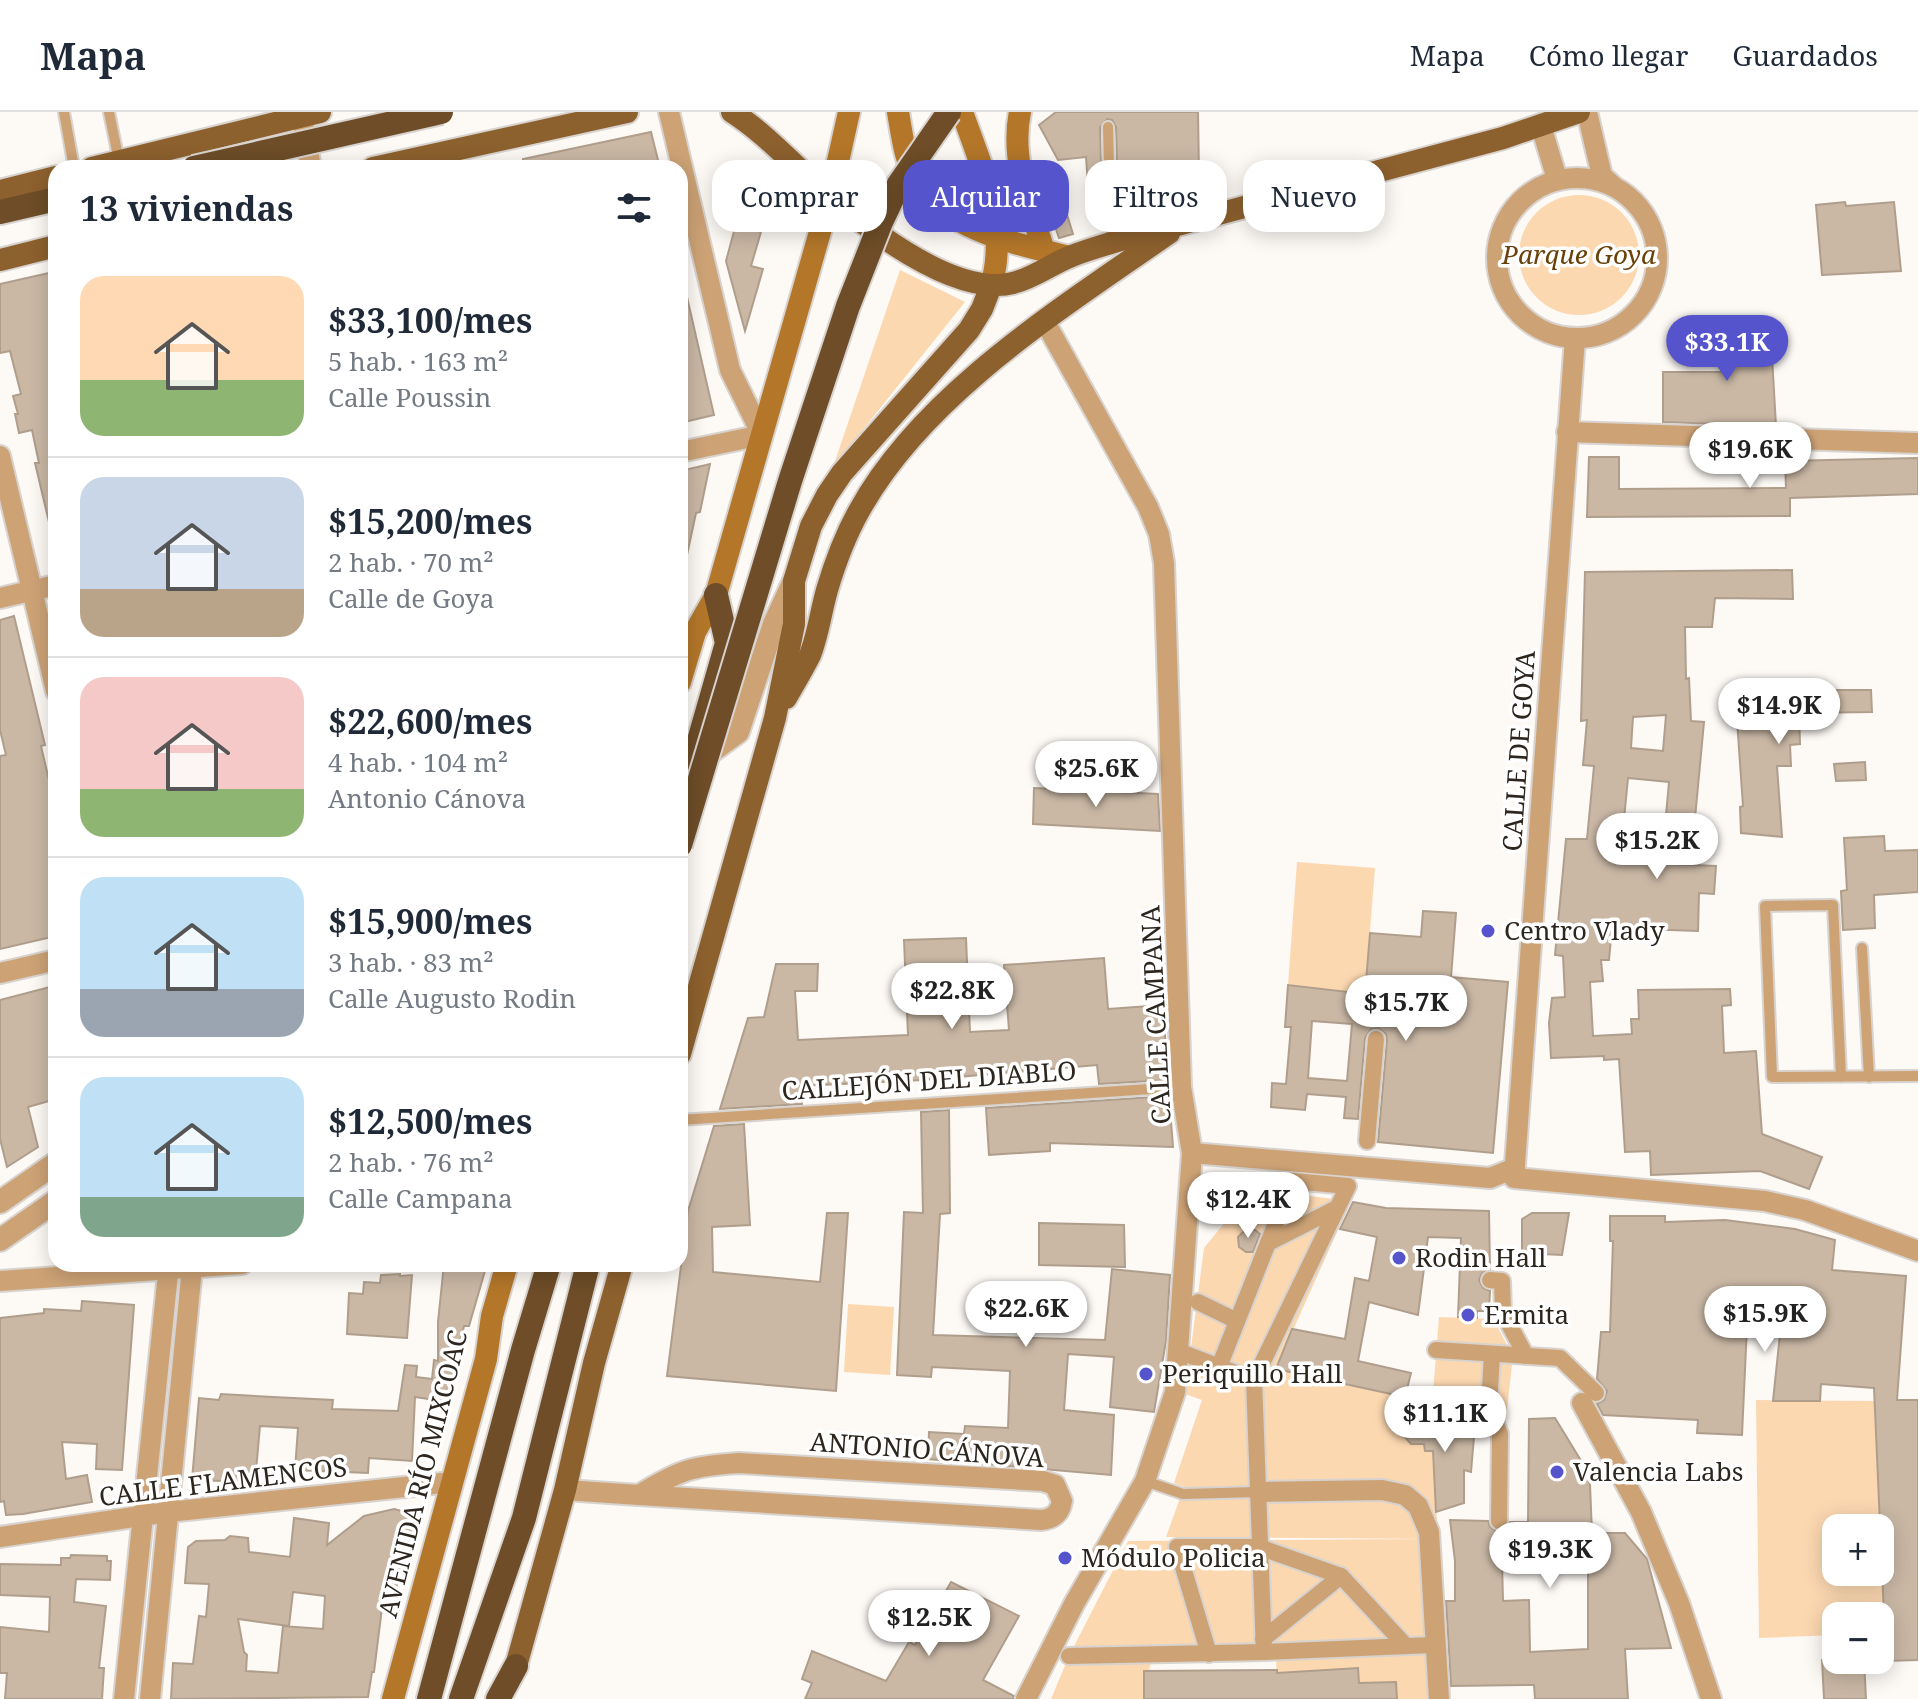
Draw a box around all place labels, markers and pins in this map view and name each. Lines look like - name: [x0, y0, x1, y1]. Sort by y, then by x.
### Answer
- pin: $33.1K: [1662, 315, 1792, 383]
- pin: $19.6K: [1685, 422, 1815, 490]
- pin: $14.9K: [1714, 678, 1844, 746]
- pin: $25.6K: [1031, 741, 1161, 809]
- pin: $15.2K: [1592, 813, 1722, 881]
- place label: Centro Vlady: [1504, 912, 1665, 948]
- marker: Centro Vlady: [1479, 922, 1497, 940]
- pin: $22.8K: [887, 963, 1017, 1031]
- pin: $15.7K: [1341, 975, 1471, 1043]
- pin: $12.4K: [1183, 1172, 1313, 1240]
- place label: Rodin Hall: [1415, 1239, 1546, 1275]
- marker: Rodin Hall: [1390, 1249, 1408, 1267]
- pin: $22.6K: [961, 1281, 1091, 1349]
- pin: $15.9K: [1700, 1286, 1830, 1354]
- place label: Ermita: [1484, 1296, 1569, 1332]
- marker: Ermita: [1459, 1306, 1477, 1324]
- place label: Periquillo Hall: [1162, 1355, 1342, 1391]
- marker: Periquillo Hall: [1137, 1365, 1155, 1383]
- pin: $11.1K: [1380, 1386, 1510, 1454]
- place label: Valencia Labs: [1573, 1453, 1743, 1489]
- marker: Valencia Labs: [1548, 1463, 1566, 1481]
- pin: $19.3K: [1485, 1522, 1615, 1590]
- place label: Módulo Policia: [1081, 1539, 1266, 1575]
- marker: Módulo Policia: [1056, 1549, 1074, 1567]
- pin: $12.5K: [864, 1590, 994, 1658]

